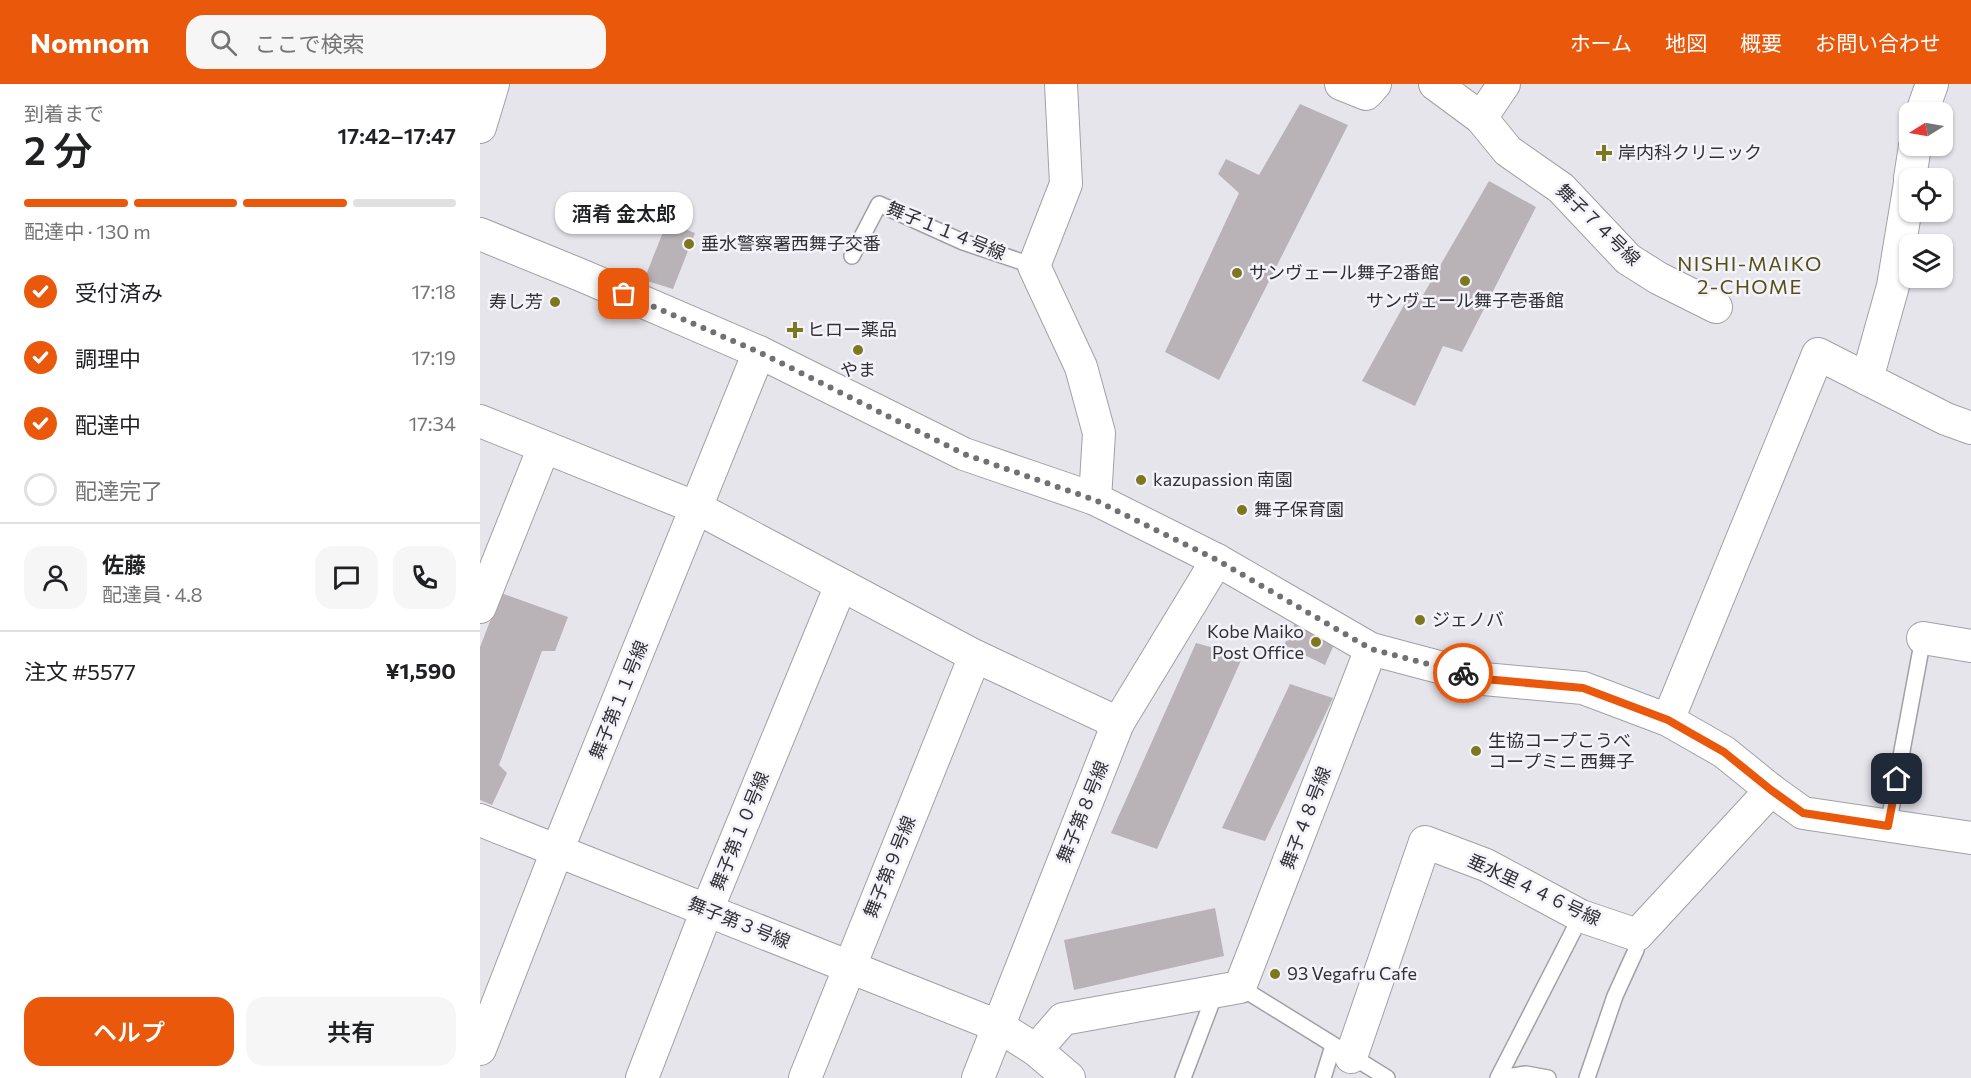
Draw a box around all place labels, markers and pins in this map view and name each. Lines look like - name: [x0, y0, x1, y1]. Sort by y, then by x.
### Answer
- place label: 岸内科クリニック: [1618, 141, 1762, 163]
- marker: 岸内科クリニック: [1595, 144, 1613, 162]
- callout: 酒肴 金太郎: [555, 192, 693, 234]
- place label: 垂水警察署西舞子交番: [701, 232, 881, 254]
- marker: 垂水警察署西舞子交番: [682, 237, 696, 251]
- place label: サンヴェール舞子2番館: [1249, 261, 1439, 283]
- marker: サンヴェール舞子2番館: [1230, 266, 1244, 280]
- pin: [598, 268, 649, 319]
- marker: サンヴェール舞子壱番館: [1458, 274, 1472, 288]
- place label: サンヴェール舞子壱番館: [1366, 289, 1564, 311]
- place label: 寿し芳: [489, 290, 543, 312]
- marker: 寿し芳: [548, 295, 562, 309]
- place label: ヒロー薬品: [807, 318, 897, 340]
- marker: ヒロー薬品: [788, 323, 802, 337]
- marker: やま: [851, 343, 865, 357]
- place label: やま: [840, 358, 876, 380]
- place label: kazupassion 南園: [1153, 468, 1293, 490]
- marker: kazupassion 南園: [1134, 473, 1148, 487]
- place label: 舞子保育園: [1254, 498, 1344, 520]
- marker: 舞子保育園: [1235, 503, 1249, 517]
- place label: ジェノバ: [1432, 608, 1504, 630]
- marker: ジェノバ: [1413, 613, 1427, 627]
- place label: Kobe Maiko Post Office: [1207, 620, 1304, 663]
- marker: Kobe Maiko Post Office: [1309, 635, 1323, 649]
- place label: 生協コープこうべ コープミニ 西舞子: [1488, 729, 1634, 772]
- marker: 生協コープこうべ コープミニ 西舞子: [1469, 744, 1483, 758]
- pin: [1871, 753, 1922, 804]
- place label: 93 Vegafru Cafe: [1287, 962, 1417, 984]
- marker: 93 Vegafru Cafe: [1268, 967, 1282, 981]

